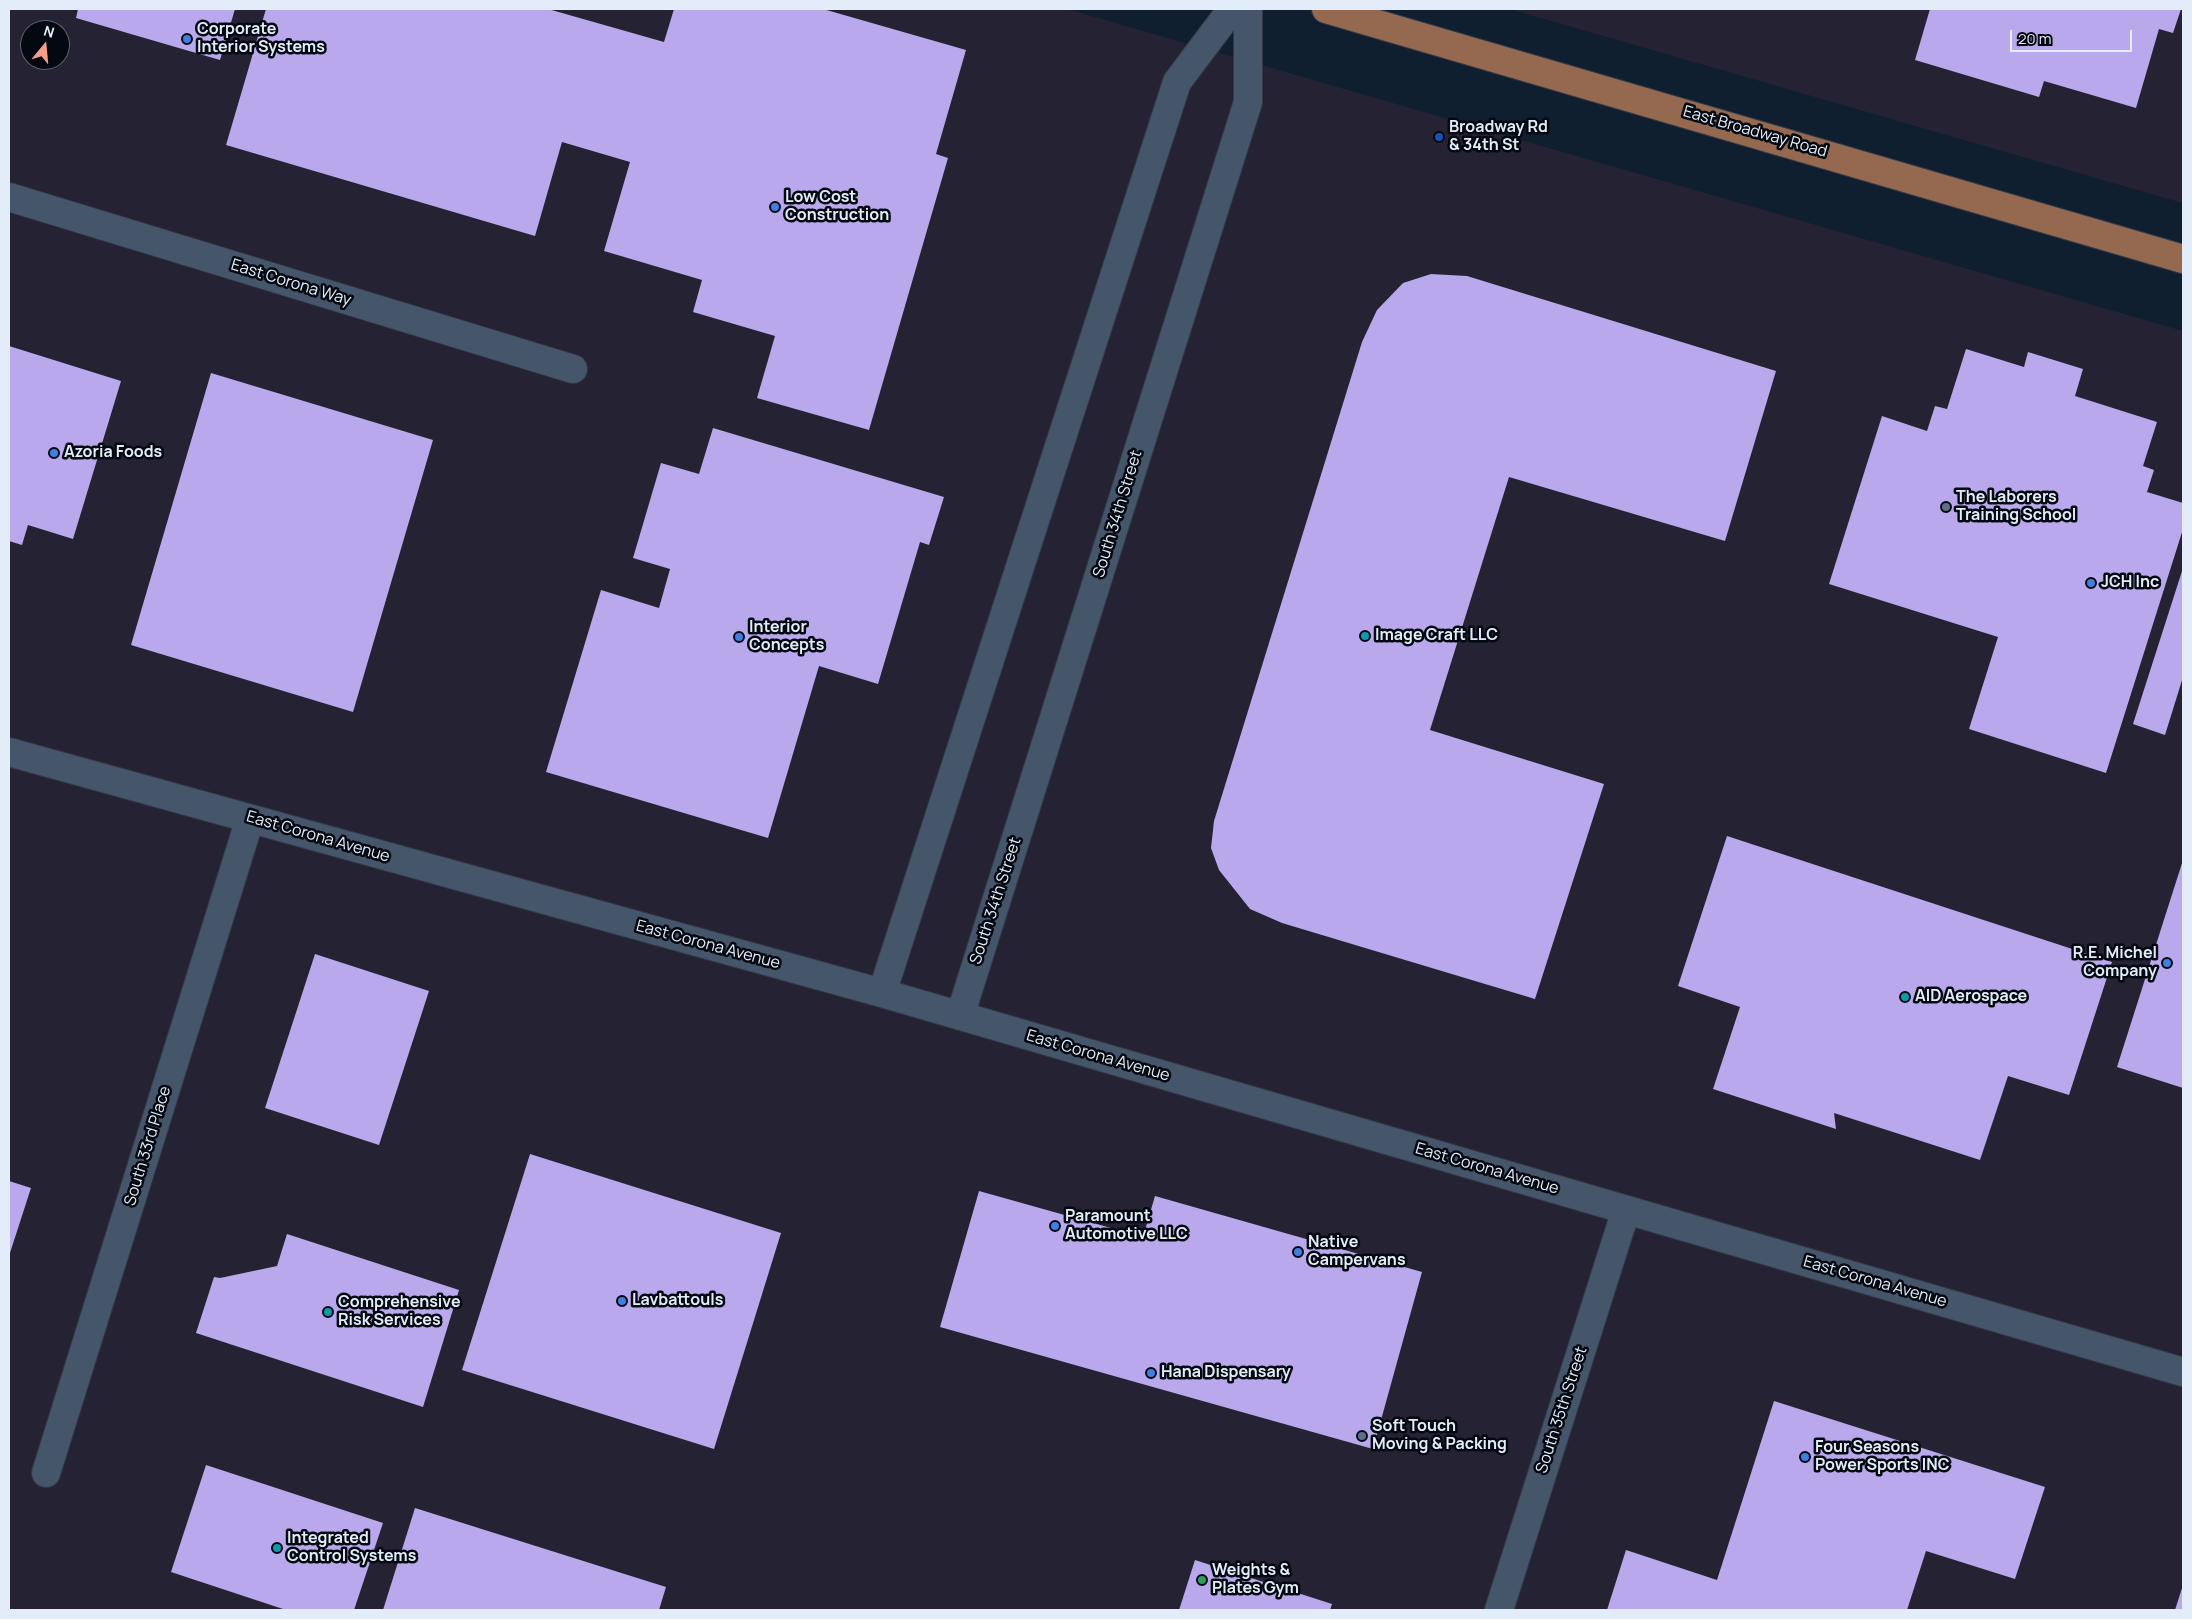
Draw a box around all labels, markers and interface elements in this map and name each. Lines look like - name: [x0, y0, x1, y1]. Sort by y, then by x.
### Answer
- north arrow: [20, 20, 70, 70]
- place label: Corporate Interior Systems: [197, 20, 325, 58]
- scale bar: [2012, 20, 2134, 52]
- text: N: [42, 21, 57, 42]
- text: 20 m: [2018, 28, 2051, 49]
- marker: Corporate Interior Systems: [181, 33, 193, 45]
- street label: East Broadway Road: [1681, 102, 1829, 162]
- place label: Broadway Rd & 34th St: [1449, 118, 1548, 156]
- marker: Broadway Rd & 34th St: [1433, 131, 1445, 143]
- place label: Low Cost Construction: [785, 188, 889, 226]
- marker: Low Cost Construction: [769, 201, 781, 213]
- street label: East Corona Way: [229, 256, 353, 310]
- place label: Azoria Foods: [64, 443, 162, 463]
- marker: Azoria Foods: [48, 447, 60, 459]
- street label: South 34th Street: [1089, 448, 1147, 580]
- place label: The Laborers Training School: [1956, 488, 2076, 526]
- marker: The Laborers Training School: [1940, 501, 1952, 513]
- place label: JCH Inc: [2101, 573, 2159, 593]
- marker: JCH Inc: [2085, 577, 2097, 589]
- place label: Interior Concepts: [749, 618, 824, 656]
- place label: Image Craft LLC: [1375, 626, 1498, 646]
- marker: Image Craft LLC: [1359, 630, 1371, 642]
- marker: Interior Concepts: [733, 631, 745, 643]
- street label: East Corona Avenue: [244, 807, 392, 867]
- street label: South 34th Street: [966, 835, 1026, 967]
- street label: East Corona Avenue: [634, 917, 782, 973]
- place label: R.E. Michel Company: [2073, 944, 2157, 982]
- marker: R.E. Michel Company: [2161, 957, 2173, 969]
- place label: AID Aerospace: [1915, 987, 2027, 1007]
- marker: AID Aerospace: [1899, 991, 1911, 1003]
- street label: East Corona Avenue: [1024, 1026, 1172, 1086]
- street label: South 33rd Place: [121, 1084, 175, 1208]
- street label: East Corona Avenue: [1413, 1139, 1561, 1199]
- place label: Paramount Automotive LLC: [1065, 1207, 1188, 1245]
- marker: Paramount Automotive LLC: [1049, 1220, 1061, 1232]
- place label: Native Campervans: [1308, 1233, 1406, 1271]
- marker: Native Campervans: [1292, 1246, 1304, 1258]
- street label: East Corona Avenue: [1801, 1252, 1949, 1312]
- place label: Lavbattouls: [632, 1291, 723, 1311]
- place label: Comprehensive Risk Services: [338, 1293, 461, 1331]
- marker: Lavbattouls: [616, 1295, 628, 1307]
- marker: Comprehensive Risk Services: [322, 1306, 334, 1318]
- street label: South 35th Street: [1532, 1344, 1592, 1476]
- place label: Hana Dispensary: [1161, 1363, 1291, 1383]
- marker: Hana Dispensary: [1145, 1367, 1157, 1379]
- place label: Soft Touch Moving & Packing: [1372, 1417, 1507, 1455]
- marker: Soft Touch Moving & Packing: [1356, 1430, 1368, 1442]
- place label: Four Seasons Power Sports INC: [1815, 1438, 1950, 1476]
- marker: Four Seasons Power Sports INC: [1799, 1451, 1811, 1463]
- place label: Integrated Control Systems: [287, 1529, 416, 1567]
- marker: Integrated Control Systems: [271, 1542, 283, 1554]
- place label: Weights & Plates Gym: [1212, 1561, 1299, 1599]
- marker: Weights & Plates Gym: [1196, 1574, 1208, 1586]

